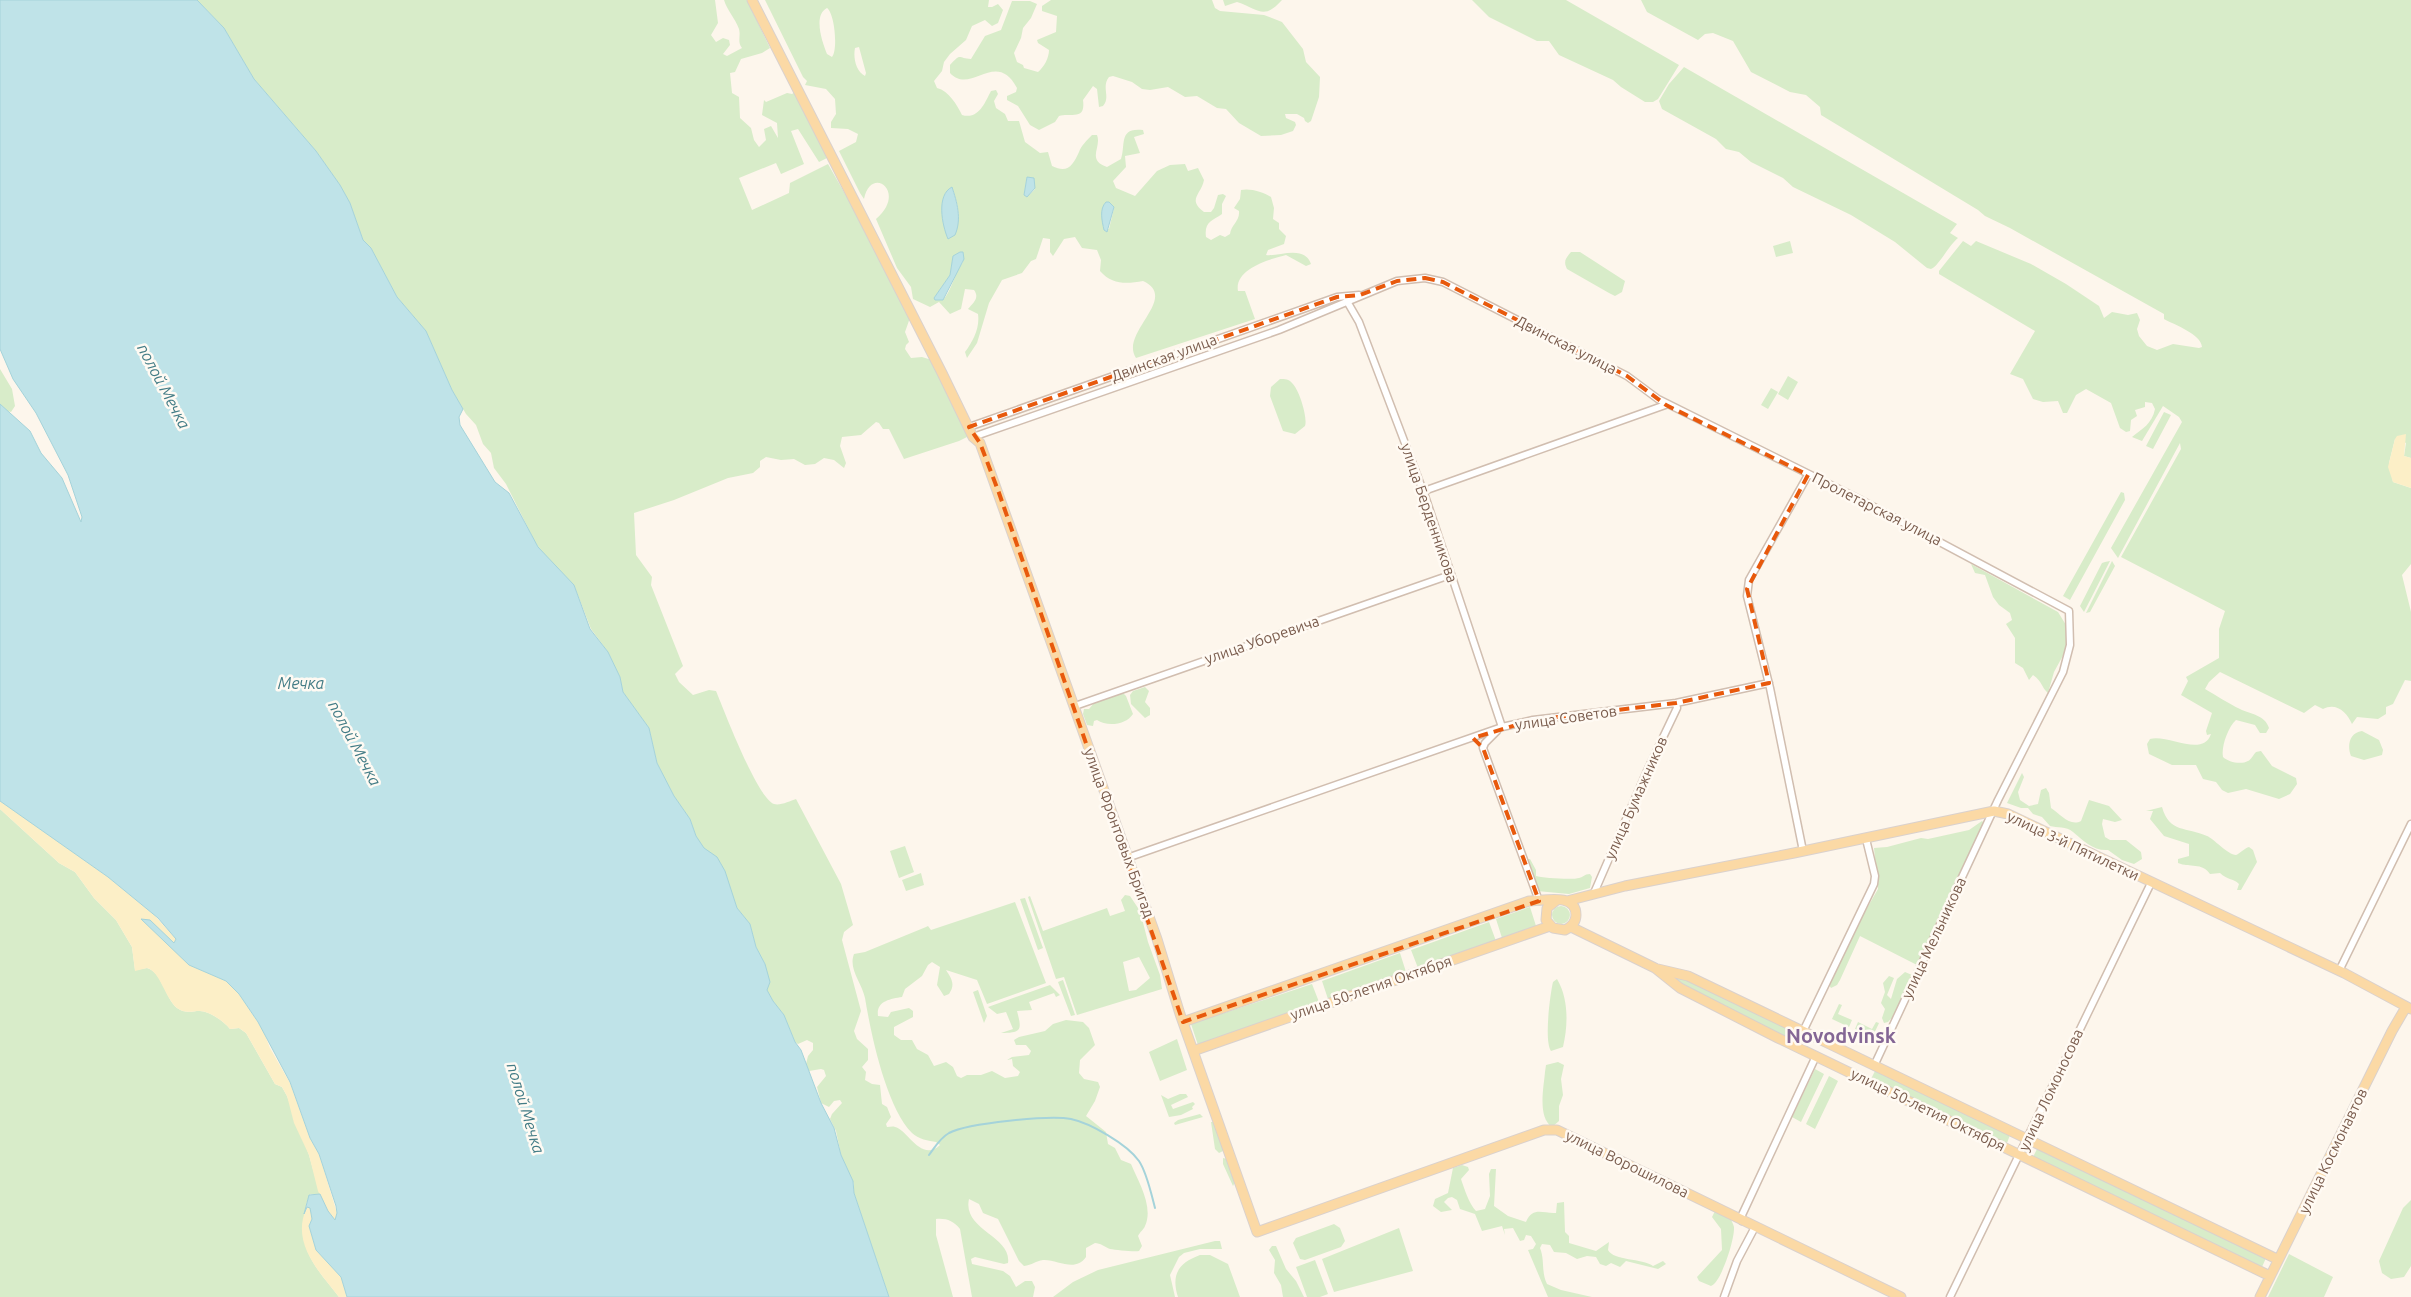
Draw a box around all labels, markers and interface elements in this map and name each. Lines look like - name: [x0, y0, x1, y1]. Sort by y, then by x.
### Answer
- street label: Двинская улица: [1513, 312, 1620, 377]
- street label: Двинская улица: [1109, 331, 1219, 385]
- water label: полой Мечка: [134, 340, 194, 432]
- street label: улица Берденникова: [1398, 441, 1461, 585]
- street label: Пролетарская улица: [1810, 469, 1945, 549]
- street label: улица Уборевича: [1202, 612, 1321, 667]
- water label: Мечка: [278, 674, 325, 692]
- water label: полой Мечка: [325, 697, 385, 789]
- street label: улица Советов: [1514, 702, 1618, 733]
- street label: улица Бумажников: [1601, 734, 1670, 862]
- street label: улица Фронтовых Бригад: [1081, 746, 1158, 920]
- street label: улица 3-й Пятилетки: [2004, 807, 2142, 884]
- street label: улица Мельникова: [1898, 874, 1969, 1001]
- street label: улица 50-летия Октября: [1288, 952, 1454, 1023]
- district label: Novodvinsk: [1786, 1024, 1896, 1047]
- street label: улица Ломоносова: [2015, 1026, 2086, 1153]
- water label: полой Мечка: [504, 1061, 548, 1156]
- street label: улица 50-летия Октября: [1848, 1065, 2008, 1154]
- street label: улица Космонавтов: [2295, 1085, 2370, 1216]
- street label: улица Ворошилова: [1563, 1126, 1692, 1201]

